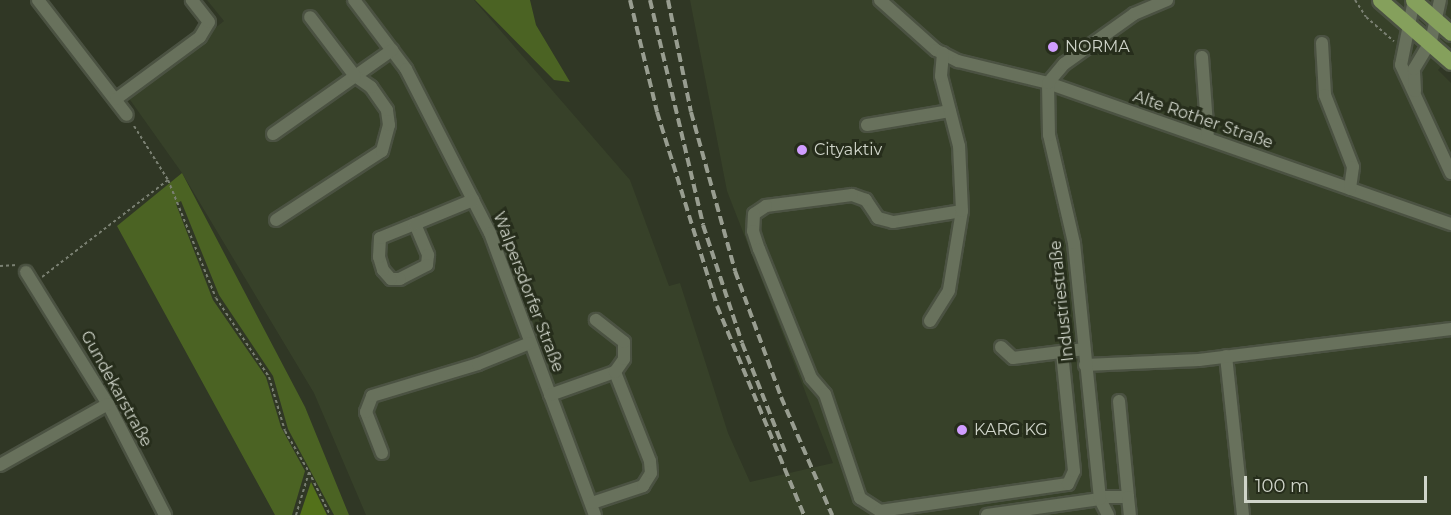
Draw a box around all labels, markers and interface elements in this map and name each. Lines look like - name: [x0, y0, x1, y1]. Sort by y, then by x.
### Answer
- place label: NORMA: [1065, 37, 1130, 57]
- marker: NORMA: [1046, 40, 1060, 54]
- street label: Alte Rother Straße: [1130, 87, 1276, 153]
- place label: Cityaktiv: [814, 140, 882, 160]
- marker: Cityaktiv: [795, 143, 809, 157]
- street label: Walpersdorfer Straße: [489, 209, 567, 375]
- street label: Industriestraße: [1046, 239, 1078, 363]
- street label: Gundekarstraße: [76, 328, 156, 450]
- place label: KARG KG: [974, 420, 1048, 440]
- marker: KARG KG: [955, 423, 969, 437]
- scale bar: [1247, 464, 1430, 502]
- text: 100 m: [1255, 475, 1309, 497]

